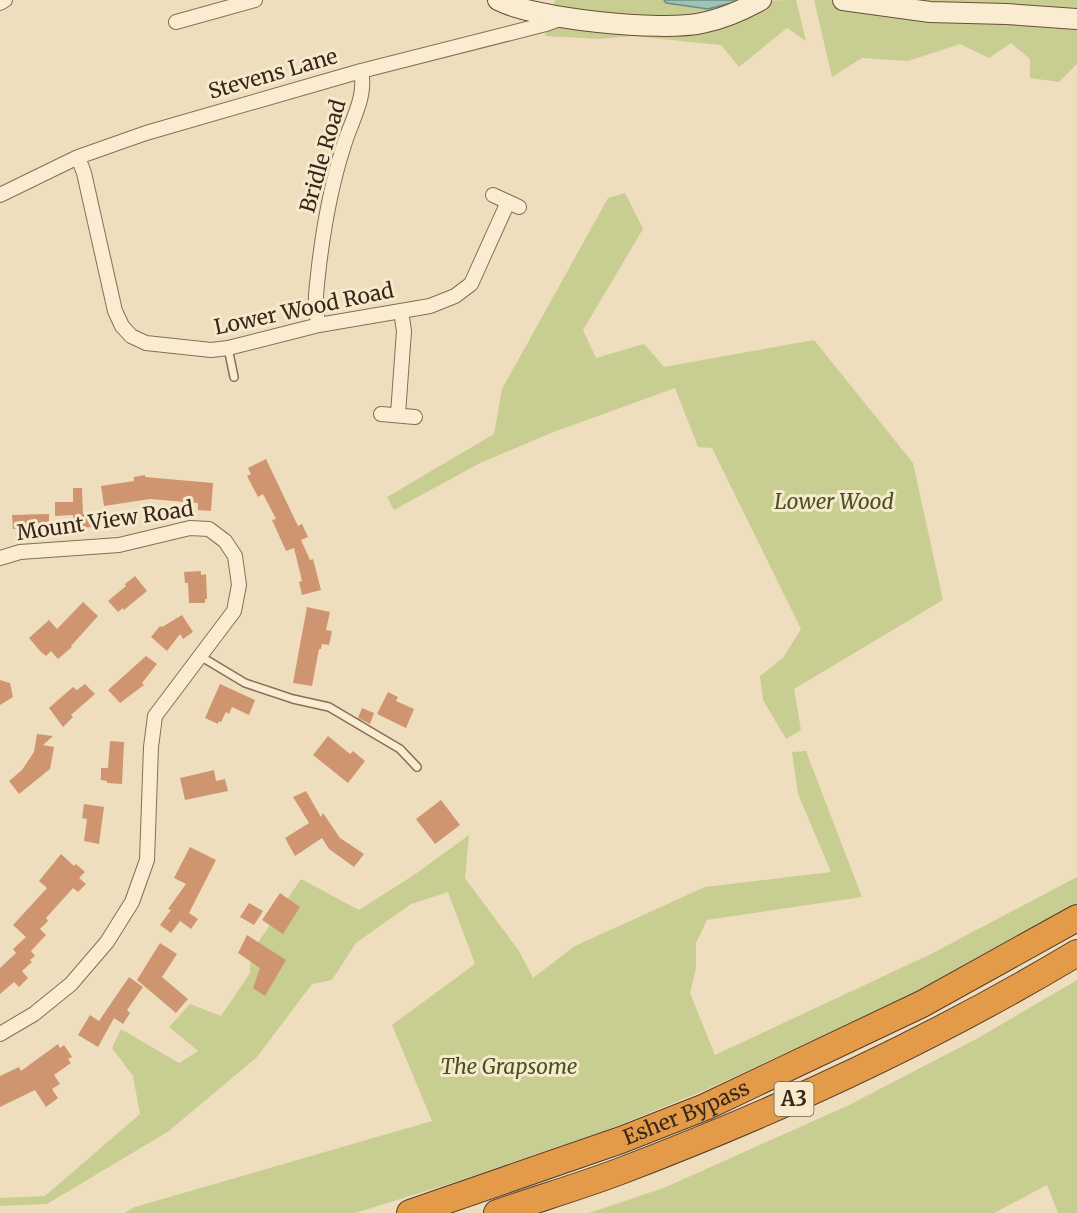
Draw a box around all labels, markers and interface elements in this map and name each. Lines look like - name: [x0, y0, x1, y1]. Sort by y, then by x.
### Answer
- street label: Stevens Lane: [205, 42, 341, 105]
- street label: Bridle Road: [293, 96, 352, 216]
- street label: Lower Wood Road: [212, 276, 396, 341]
- park label: Lower Wood: [774, 488, 894, 515]
- street label: Mount View Road: [15, 495, 195, 546]
- park label: The Grapsome: [440, 1053, 578, 1080]
- street label: Esher Bypass: [619, 1074, 754, 1151]
- road number: A3: [774, 1082, 814, 1116]

